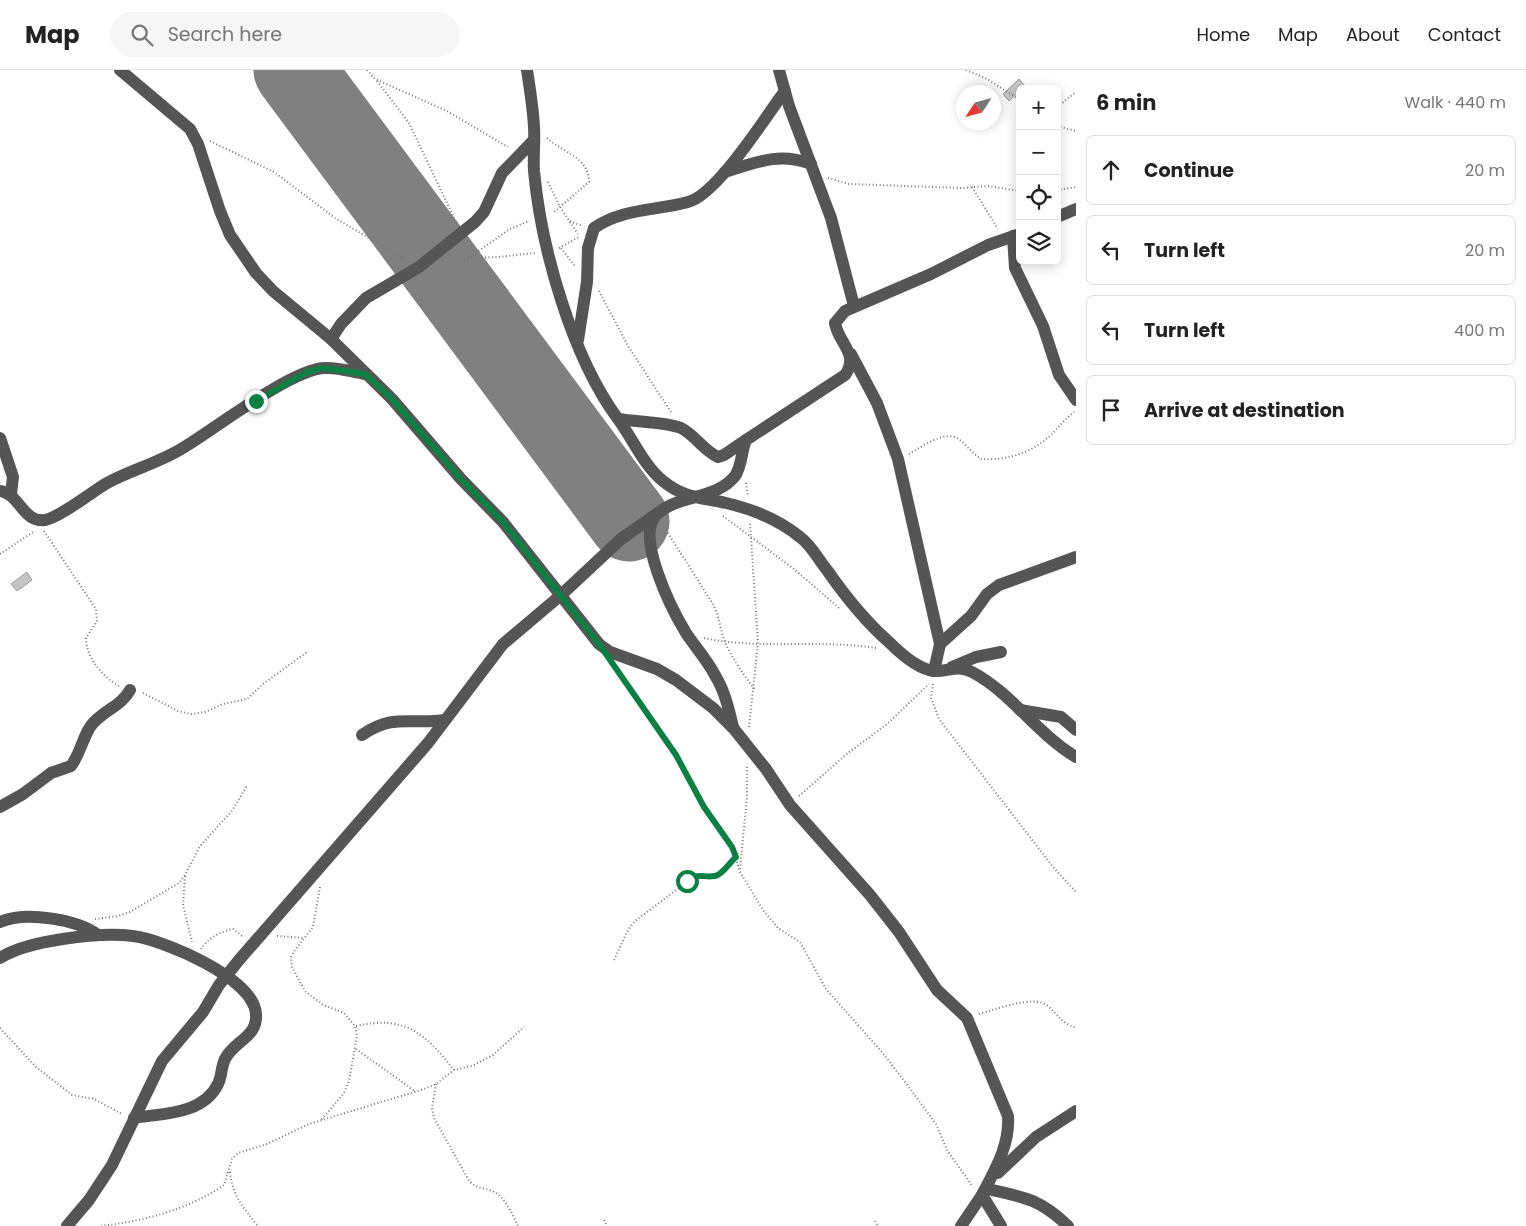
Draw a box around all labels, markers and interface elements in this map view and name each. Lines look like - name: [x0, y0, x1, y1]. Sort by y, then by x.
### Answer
- search box: [110, 12, 460, 57]
- text: Map: [25, 18, 80, 51]
- icon: search: [128, 21, 156, 49]
- text: Search here: [168, 21, 282, 48]
- text: Home: [1196, 22, 1250, 47]
- text: Map: [1278, 22, 1318, 47]
- text: About: [1346, 22, 1400, 47]
- text: Contact: [1428, 22, 1501, 47]
- north arrow: [956, 85, 1001, 130]
- map controls: [1016, 85, 1061, 265]
- button: +: [1016, 85, 1061, 130]
- text: 6 min: [1096, 88, 1156, 117]
- text: Walk · 440 m: [1405, 91, 1506, 114]
- button: −: [1016, 130, 1061, 175]
- icon: ahead: [1097, 156, 1125, 184]
- text: Continue: [1144, 157, 1234, 184]
- text: 20 m: [1465, 159, 1505, 182]
- button: locate: [1016, 175, 1061, 220]
- button: layers: [1016, 220, 1061, 265]
- icon: left: [1097, 236, 1125, 264]
- text: Turn left: [1144, 237, 1225, 264]
- text: 20 m: [1465, 239, 1505, 262]
- icon: left: [1097, 316, 1125, 344]
- text: Turn left: [1144, 317, 1225, 344]
- text: 400 m: [1454, 319, 1505, 342]
- route end: [245, 390, 268, 413]
- icon: arrive: [1097, 396, 1125, 424]
- text: Arrive at destination: [1144, 397, 1345, 424]
- route start: [676, 870, 699, 893]

